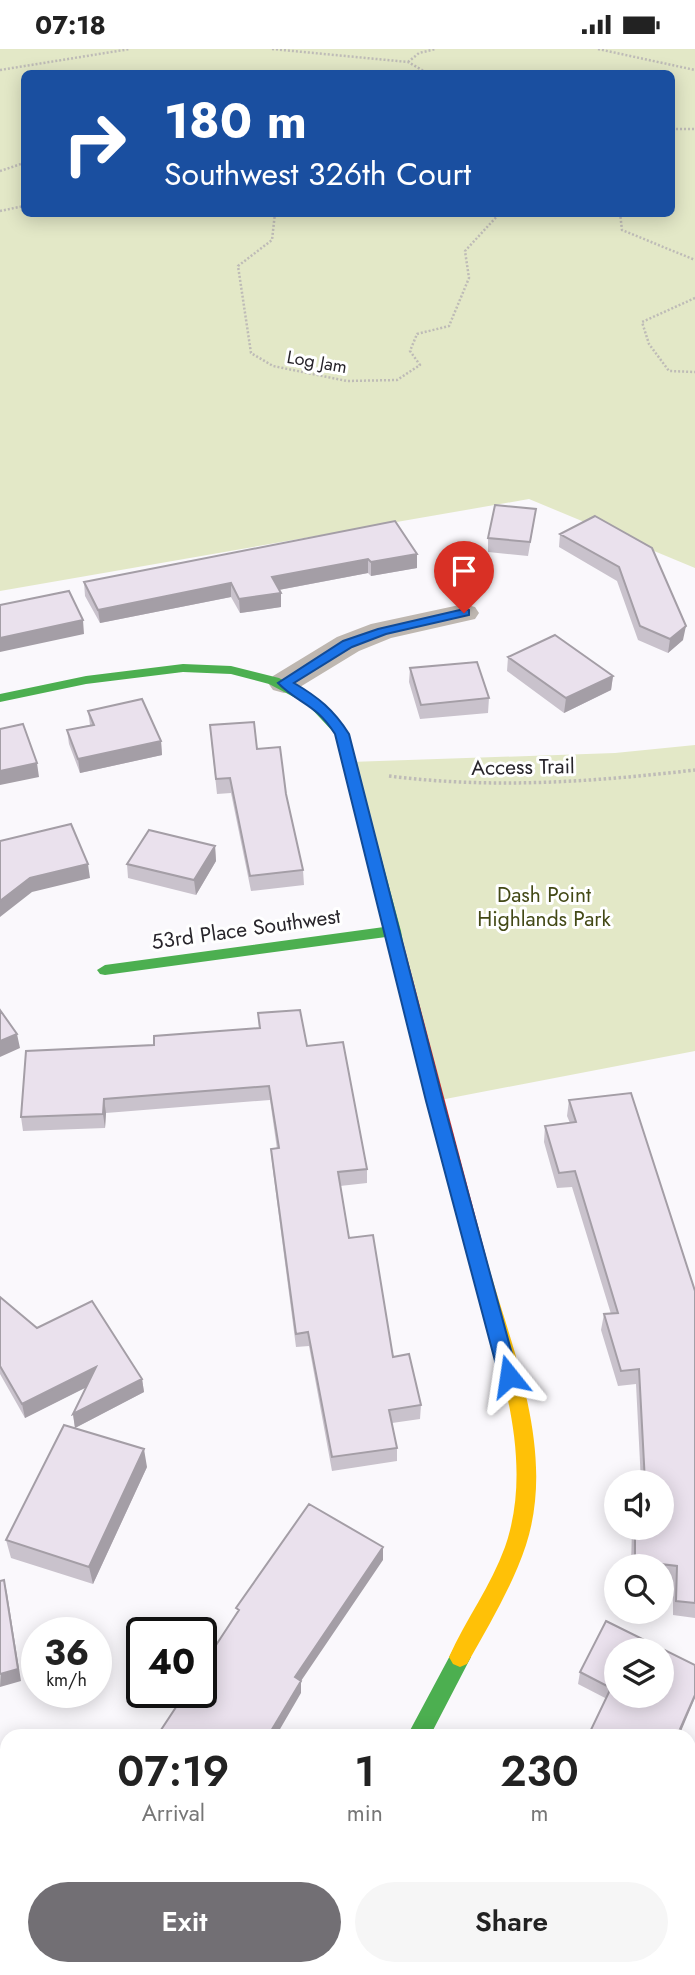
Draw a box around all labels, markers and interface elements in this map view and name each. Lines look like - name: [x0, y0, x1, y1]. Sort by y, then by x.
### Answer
- text: 07:18: [35, 6, 106, 44]
- text: 180 m: [164, 86, 307, 156]
- icon: right: [49, 98, 140, 189]
- text: Southwest 326th Court: [164, 151, 471, 197]
- street label: Log Jam: [285, 344, 349, 380]
- pin: [434, 541, 494, 613]
- icon: arrive: [445, 552, 483, 590]
- street label: Access Trail: [471, 751, 575, 783]
- park label: Dash Point Highlands Park: [477, 880, 612, 934]
- street label: 53rd Place Southwest: [150, 901, 342, 957]
- position arrow: [472, 1339, 546, 1413]
- map controls: [604, 1470, 674, 1708]
- button: sound: [604, 1470, 674, 1540]
- button: search: [604, 1554, 674, 1624]
- speed limit sign: 40: [126, 1617, 217, 1708]
- text: 36: [44, 1628, 89, 1678]
- button: layers: [604, 1638, 674, 1708]
- text: km/h: [46, 1667, 87, 1693]
- text: 07:19: [117, 1741, 229, 1802]
- text: 1: [354, 1741, 375, 1802]
- text: 230: [500, 1741, 579, 1802]
- text: Arrival: [142, 1796, 205, 1830]
- text: min: [347, 1796, 383, 1830]
- text: m: [530, 1796, 548, 1830]
- button: Exit: [28, 1882, 341, 1962]
- button: Share: [355, 1882, 668, 1962]

